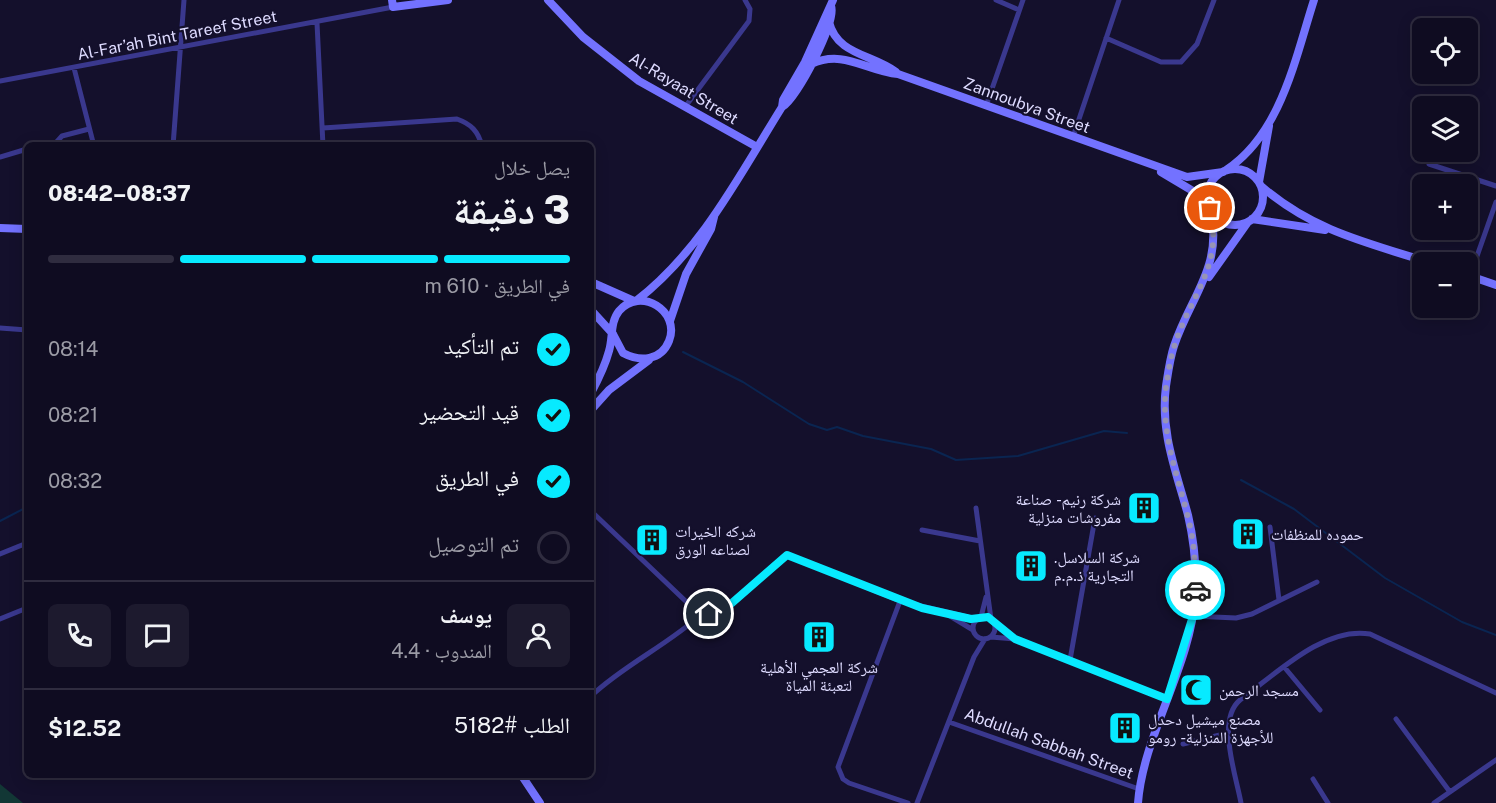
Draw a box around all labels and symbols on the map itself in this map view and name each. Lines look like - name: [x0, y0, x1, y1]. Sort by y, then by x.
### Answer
- street label: Al-Far’ah Bint Tareef Street: [76, 7, 279, 64]
- street label: Al-Rayaat Street: [626, 48, 742, 128]
- street label: Zannoubya Street: [961, 74, 1093, 137]
- pin: [1184, 182, 1235, 233]
- place label: شركة رنيم - صناعة مفروشات منزلية: [1015, 490, 1121, 527]
- building icon: شركة رنيم - صناعة مفروشات منزلية: [1126, 490, 1162, 526]
- building icon: حموده للمنظفات: [1230, 516, 1266, 552]
- building icon: شركه الخيرات لصناعه الورق: [634, 522, 670, 558]
- place label: شركه الخيرات لصناعه الورق: [675, 522, 756, 560]
- place label: حموده للمنظفات: [1271, 525, 1364, 544]
- building icon: .شركة السلاسل التجارية ذ.م.م: [1013, 548, 1049, 584]
- place label: .شركة السلاسل التجارية ذ.م.م: [1054, 548, 1140, 586]
- courier: [1165, 560, 1225, 620]
- pin: [683, 588, 734, 639]
- building icon: شركة العجمي الأهلية لتعبئة المياة: [801, 619, 837, 655]
- place label: شركة العجمي الأهلية لتعبئة المياة: [760, 658, 878, 695]
- mosque icon: مسجد الرحمن: [1178, 672, 1214, 708]
- place label: مسجد الرحمن: [1219, 681, 1299, 701]
- street label: Abdullah Sabbah Street: [962, 704, 1136, 783]
- building icon: مصنع ميشيل دحدل للأجهزة المنزلية - رومو: [1107, 710, 1143, 746]
- place label: مصنع ميشيل دحدل للأجهزة المنزلية - رومو: [1148, 710, 1274, 747]

